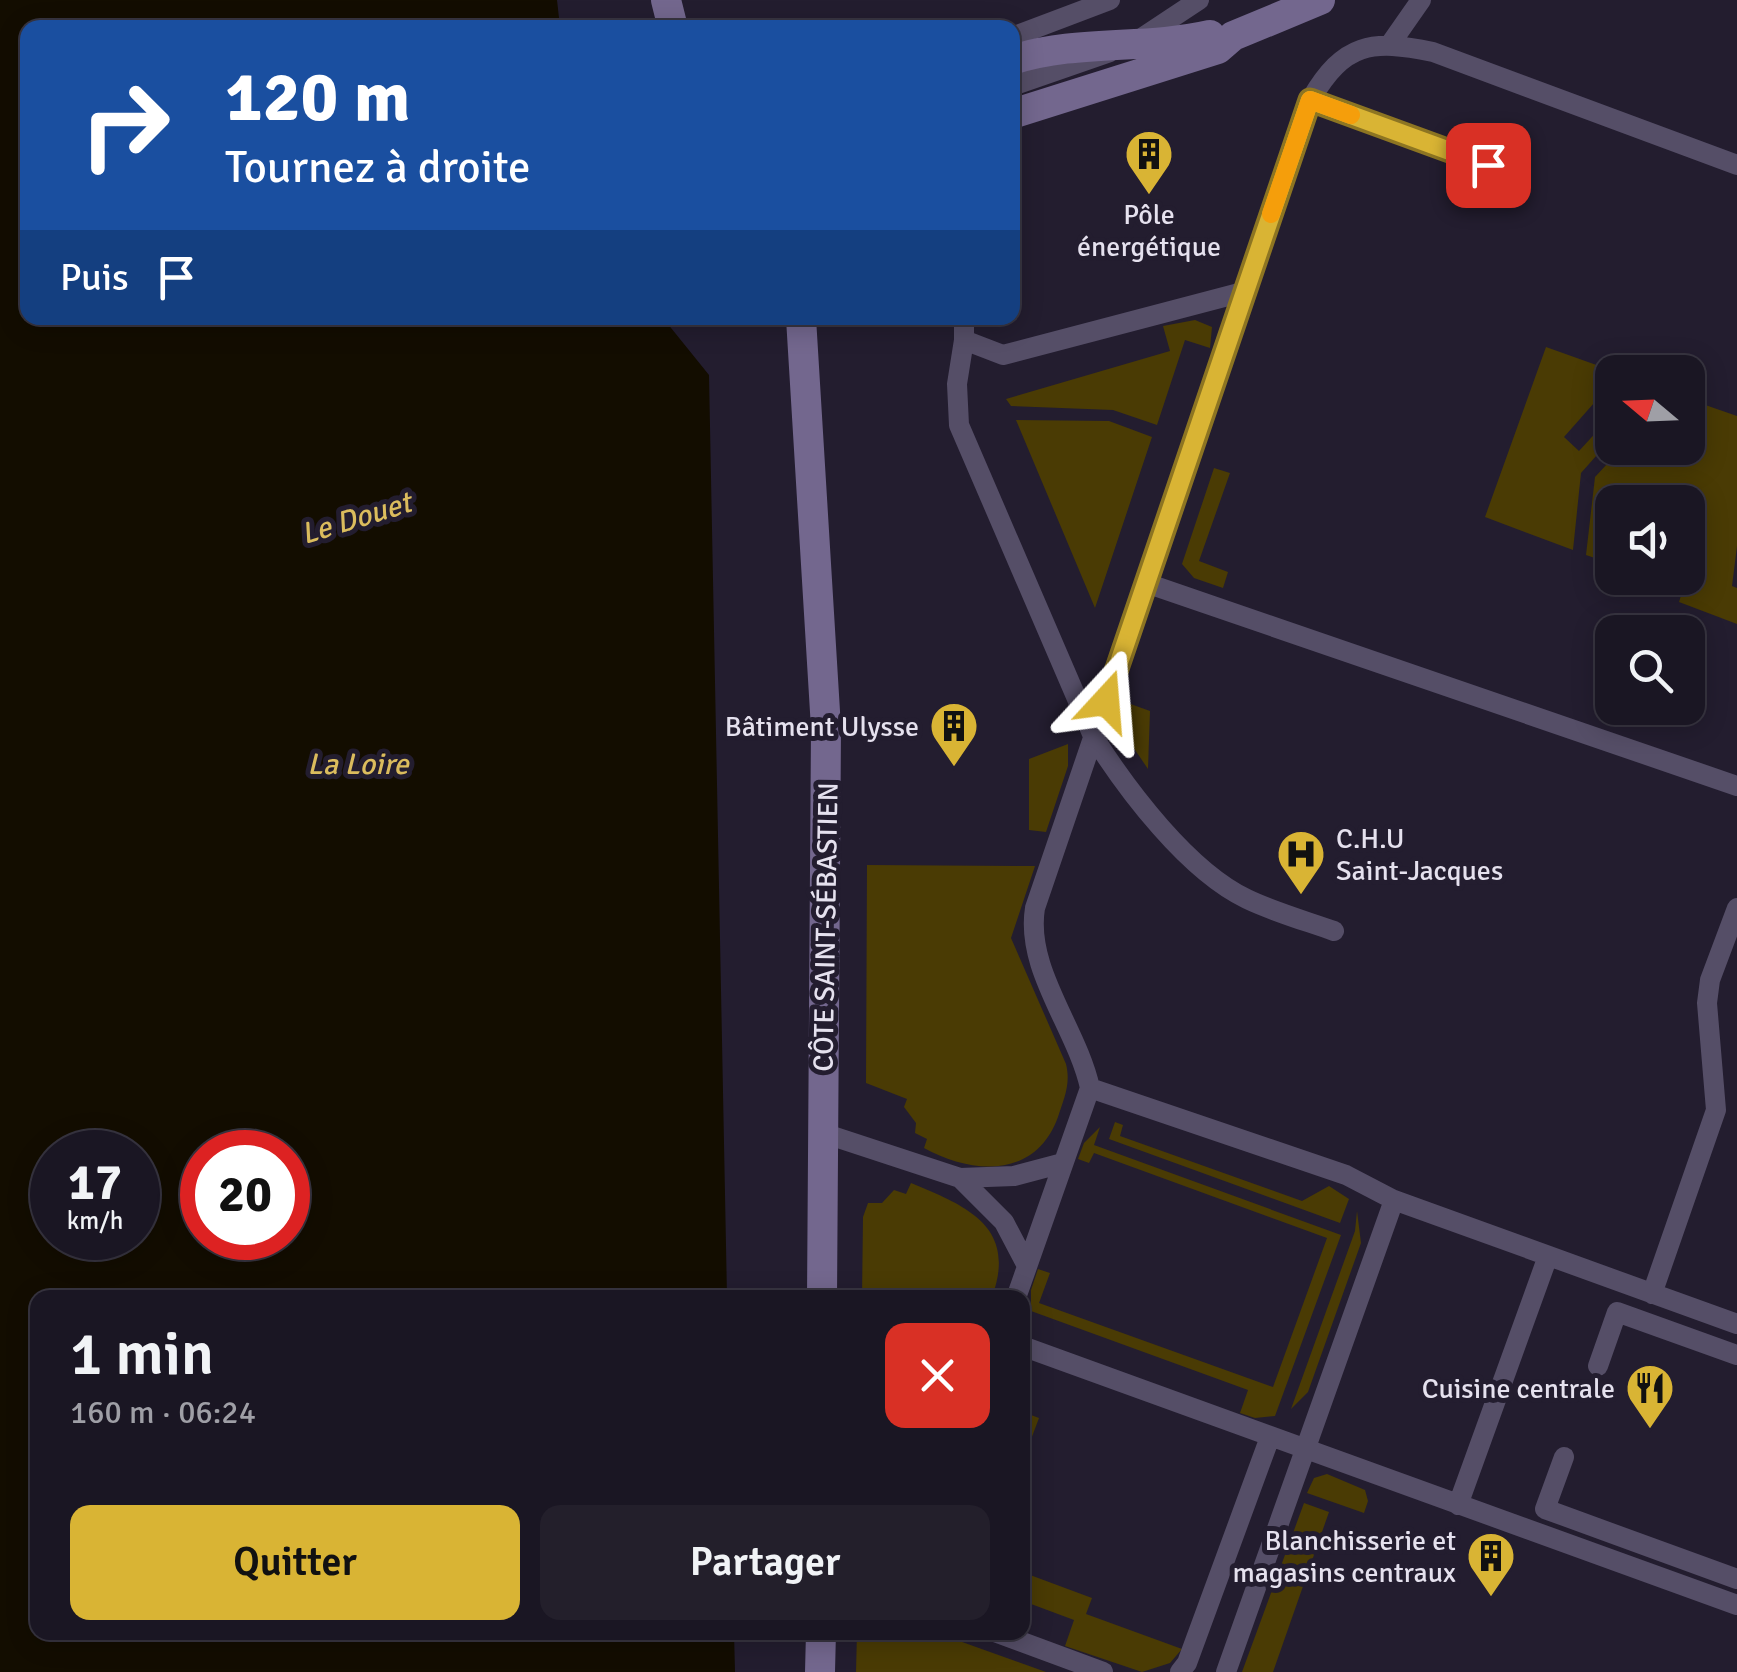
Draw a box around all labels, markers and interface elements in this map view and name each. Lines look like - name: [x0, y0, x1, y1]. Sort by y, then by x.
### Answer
- text: 120 m: [225, 54, 410, 140]
- icon: right: [60, 60, 190, 190]
- pin: [1446, 123, 1531, 208]
- building icon: Pôle énergétique: [1123, 128, 1175, 196]
- icon: arrive: [1461, 138, 1516, 193]
- text: Tournez à droite: [225, 140, 531, 195]
- place label: Pôle énergétique: [1077, 198, 1221, 264]
- icon: arrive: [149, 250, 204, 305]
- text: Puis: [60, 254, 129, 301]
- north arrow: [1595, 355, 1705, 465]
- map controls: [1595, 355, 1705, 725]
- water label: Le Douet: [297, 483, 419, 553]
- button: sound: [1595, 485, 1705, 595]
- button: search: [1595, 615, 1705, 725]
- position arrow: [1054, 649, 1158, 753]
- building icon: Bâtiment Ulysse: [928, 700, 980, 768]
- place label: Bâtiment Ulysse: [725, 710, 919, 744]
- water label: La Loire: [307, 746, 411, 783]
- street label: CÔTE SAINT-SÉBASTIEN: [806, 782, 846, 1072]
- place label: C.H.U Saint-Jacques: [1336, 822, 1503, 888]
- hospital icon: C.H.U Saint-Jacques: [1275, 828, 1327, 896]
- speed limit sign: 20: [180, 1130, 310, 1260]
- text: 17: [68, 1152, 122, 1214]
- text: km/h: [67, 1205, 123, 1236]
- text: 1 min: [70, 1318, 214, 1392]
- button: close: [885, 1323, 990, 1428]
- restaurant icon: Cuisine centrale: [1624, 1362, 1676, 1430]
- place label: Cuisine centrale: [1422, 1372, 1615, 1406]
- text: 160 m · 06:24: [70, 1393, 256, 1432]
- button: Quitter: [70, 1505, 520, 1620]
- button: Partager: [540, 1505, 990, 1620]
- place label: Blanchisserie et magasins centraux: [1232, 1524, 1456, 1590]
- building icon: Blanchisserie et magasins centraux: [1465, 1530, 1517, 1598]

